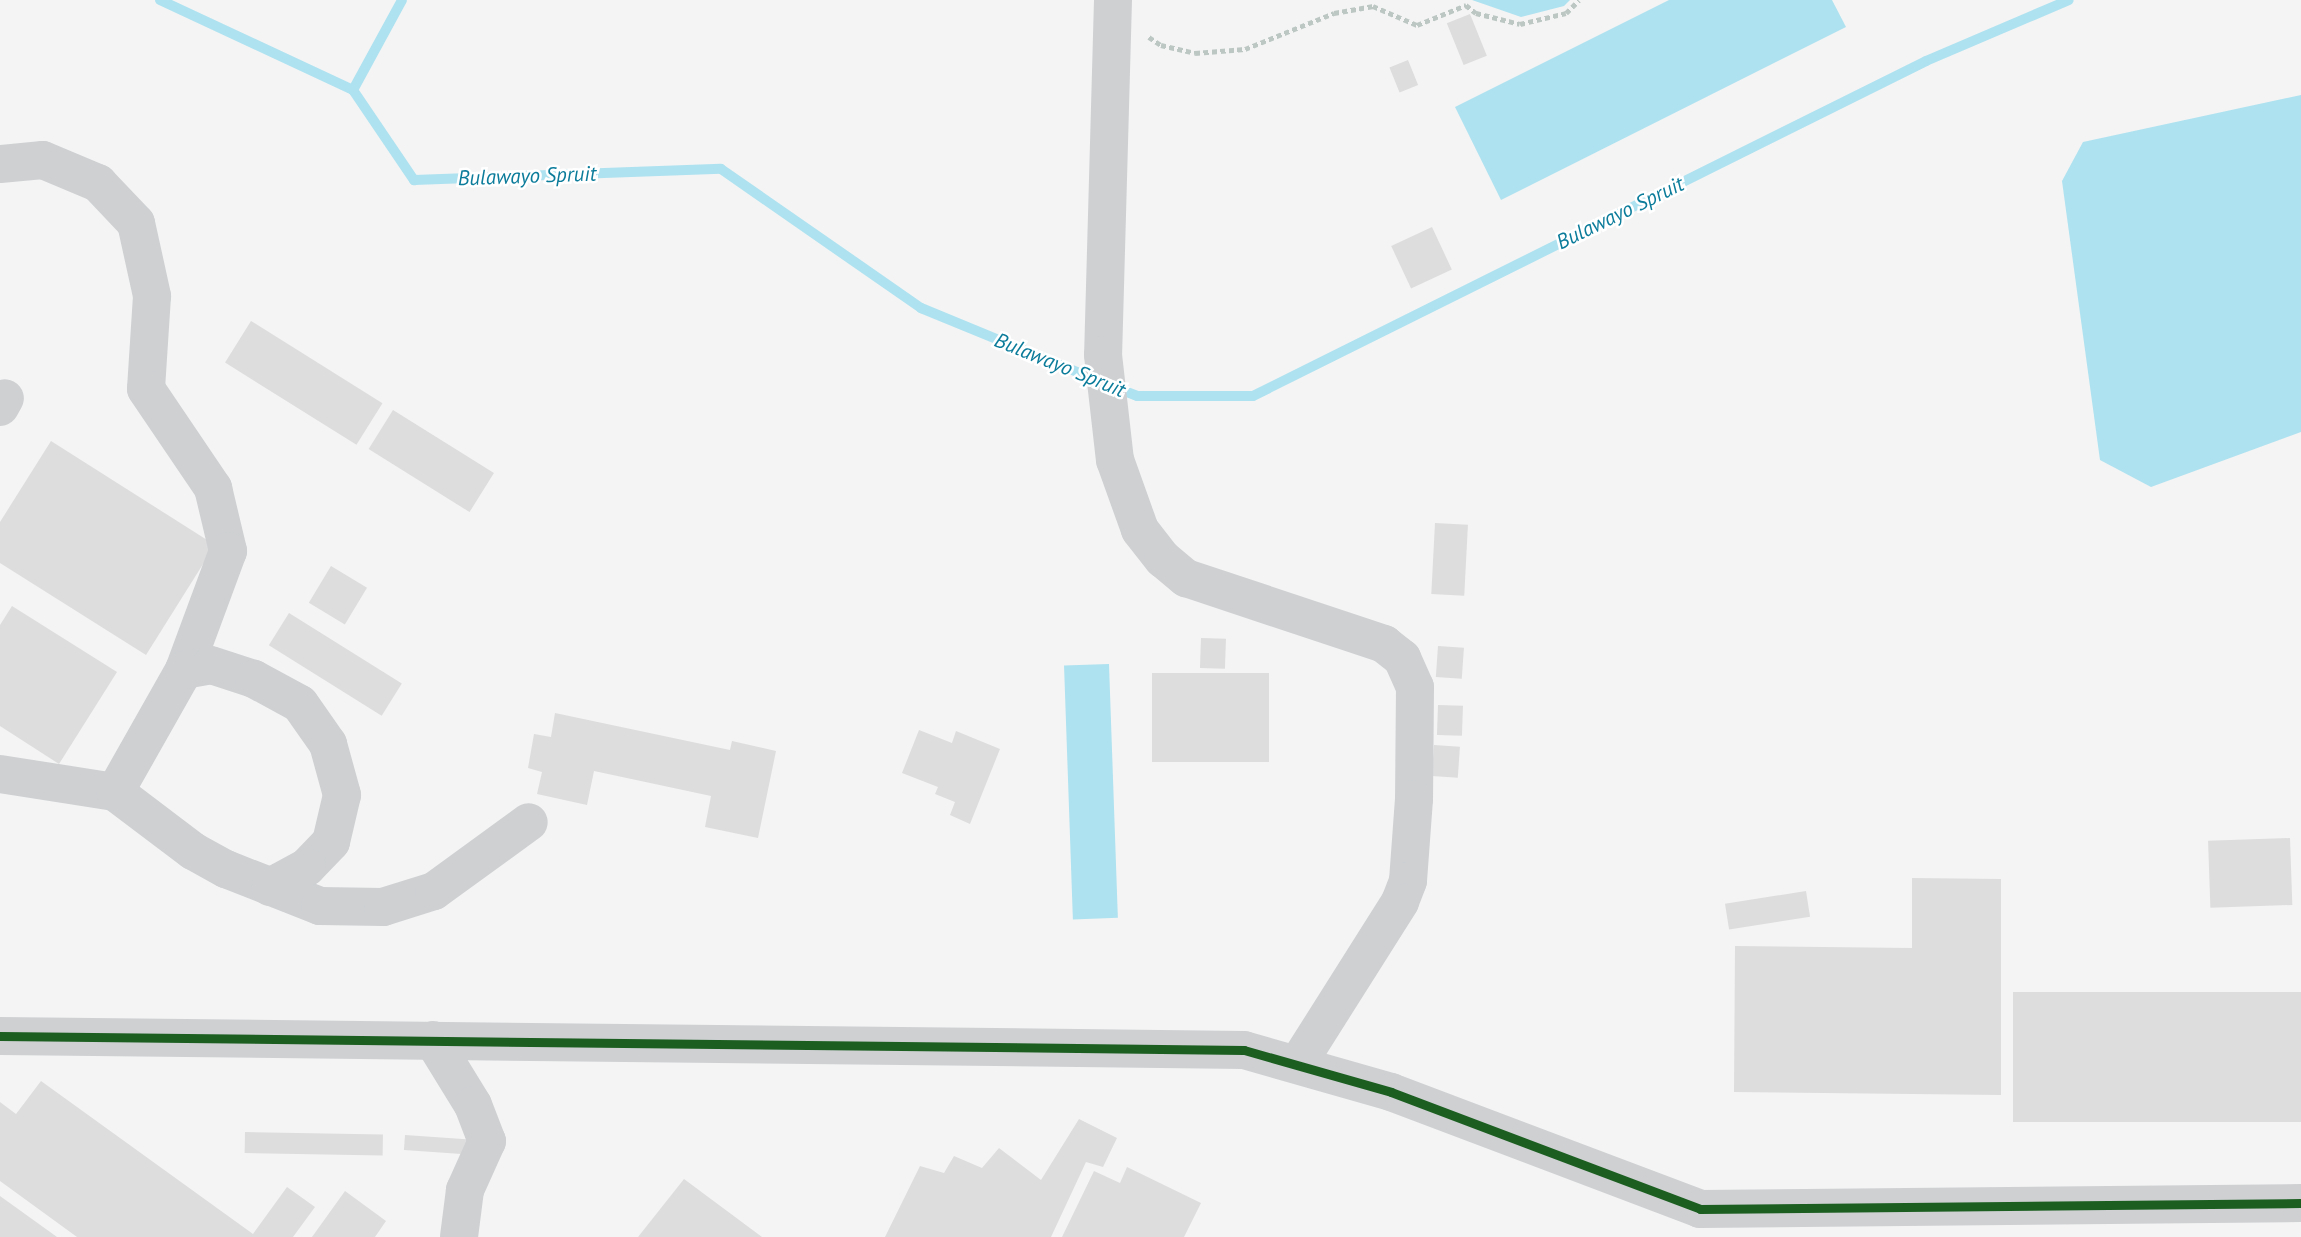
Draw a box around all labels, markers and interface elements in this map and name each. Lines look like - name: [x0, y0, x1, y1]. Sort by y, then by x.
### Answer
- water label: Bulawayo Spruit: [457, 161, 597, 191]
- water label: Bulawayo Spruit: [1552, 171, 1688, 255]
- water label: Bulawayo Spruit: [991, 327, 1129, 403]

